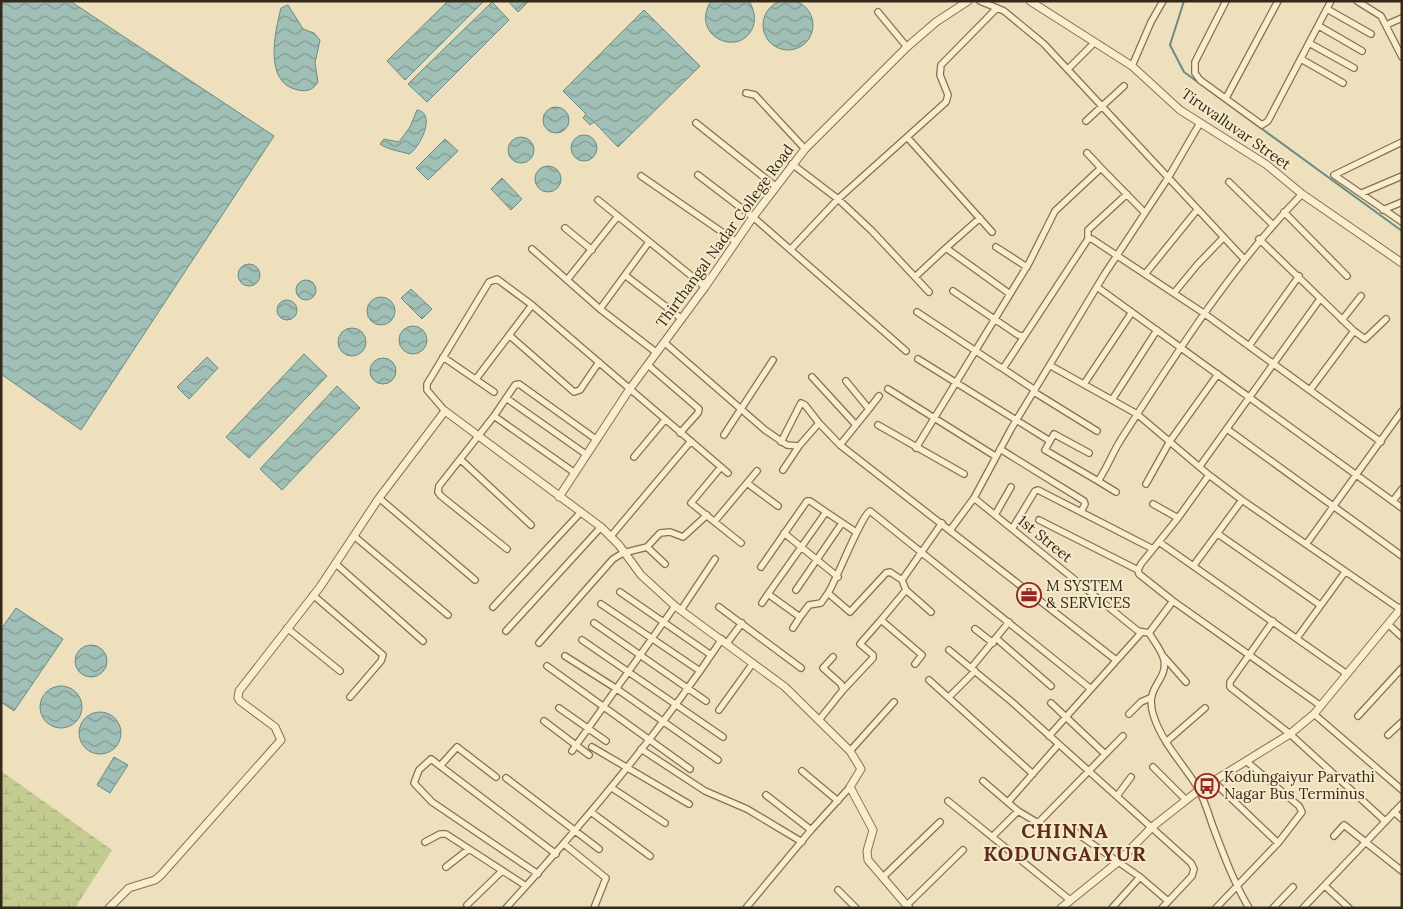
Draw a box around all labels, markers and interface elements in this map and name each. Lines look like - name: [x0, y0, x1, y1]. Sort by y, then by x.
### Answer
- street label: Tiruvalluvar Street: [1178, 84, 1295, 174]
- street label: Thirthangal Nadar College Road: [652, 140, 798, 331]
- street label: 1st Street: [1014, 511, 1077, 566]
- place label: M SYSTEM & SERVICES: [1046, 576, 1131, 612]
- office icon: M SYSTEM & SERVICES: [1016, 582, 1042, 608]
- place label: Kodungaiyur Parvathi Nagar Bus Terminus: [1224, 767, 1375, 803]
- bus stop icon: Kodungaiyur Parvathi Nagar Bus Terminus: [1194, 773, 1220, 799]
- district label: CHINNA KODUNGAIYUR: [983, 818, 1147, 866]

